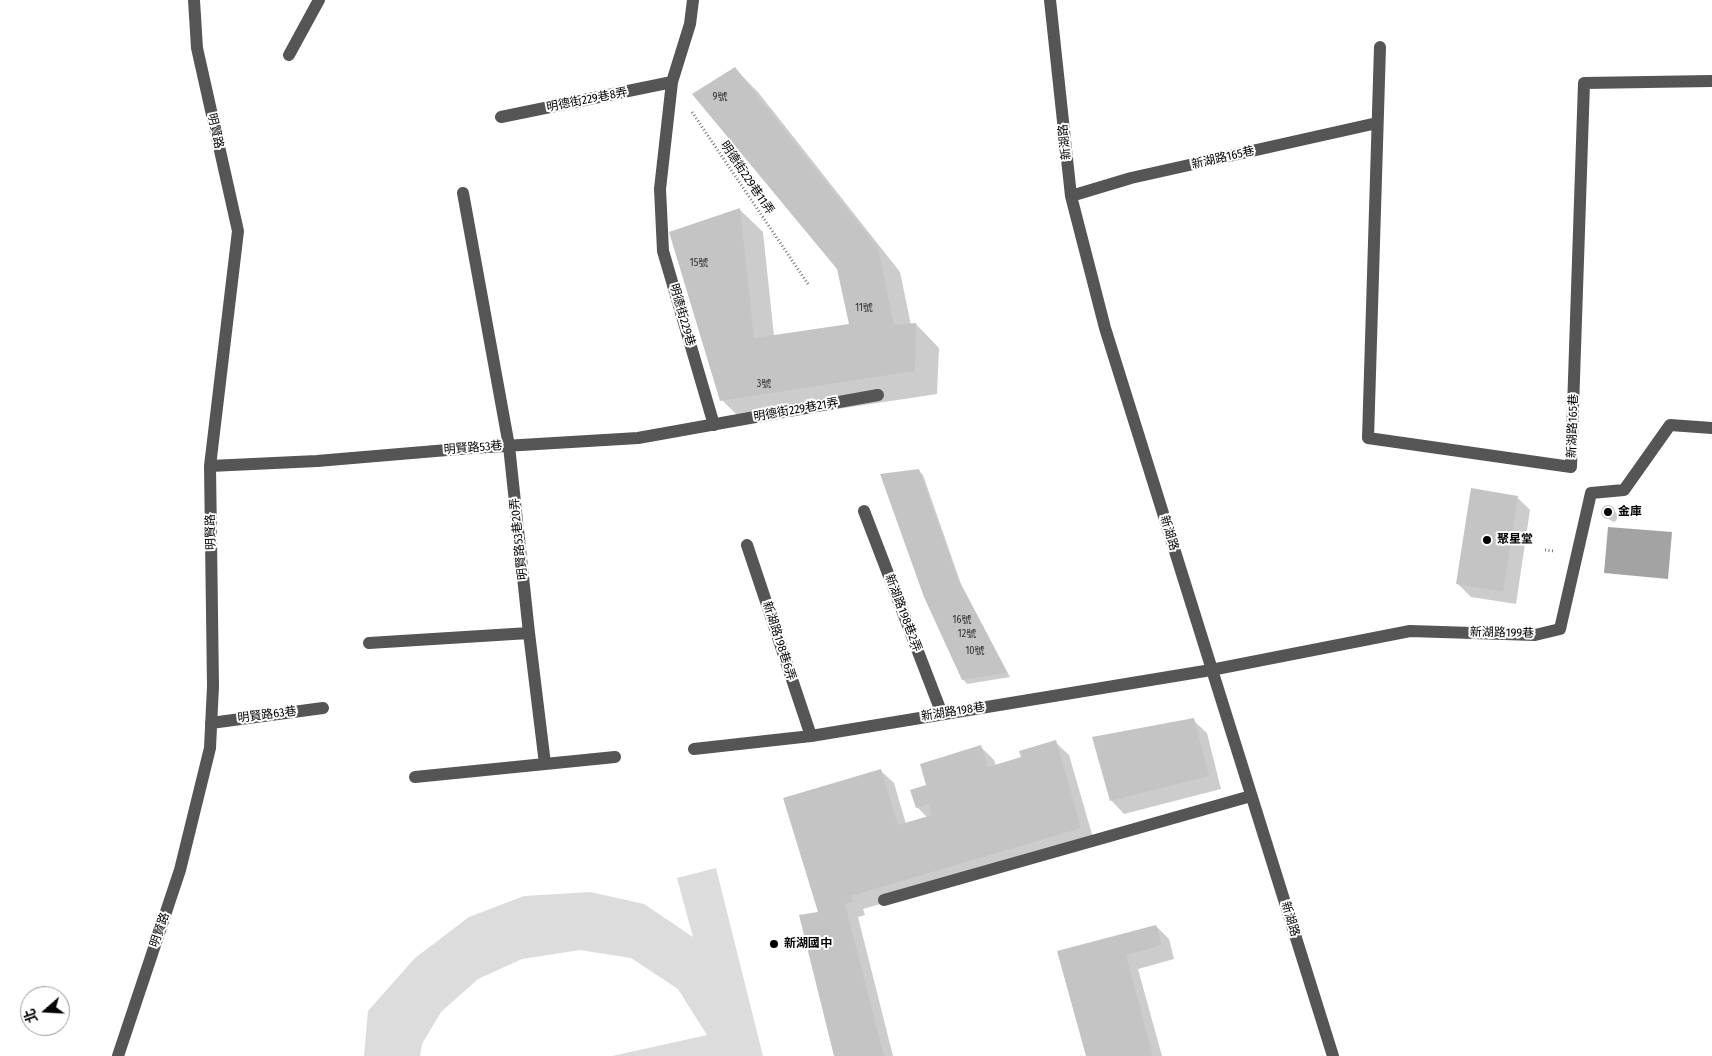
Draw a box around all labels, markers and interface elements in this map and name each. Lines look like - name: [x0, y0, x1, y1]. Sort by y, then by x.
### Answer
- street label: 明德街229巷8弄: [545, 85, 629, 115]
- house number: 9號: [713, 91, 727, 103]
- street label: 明賢路: [204, 112, 226, 150]
- street label: 新湖路: [1056, 123, 1074, 161]
- street label: 明德街229巷11弄: [717, 139, 777, 217]
- street label: 新湖路165巷: [1190, 144, 1256, 172]
- house number: 15號: [690, 257, 708, 269]
- street label: 明德街229巷: [666, 282, 698, 348]
- house number: 11號: [855, 302, 873, 314]
- house number: 3號: [757, 378, 771, 390]
- street label: 新湖路165巷: [1565, 394, 1581, 458]
- street label: 明德街229巷21弄: [752, 395, 840, 425]
- street label: 明賢路53巷: [443, 439, 503, 457]
- street label: 明賢路53巷20弄: [508, 497, 530, 581]
- place label: 金庫: [1618, 505, 1642, 519]
- marker: 金庫: [1602, 506, 1614, 518]
- street label: 明賢路: [203, 514, 219, 550]
- street label: 新湖路: [1157, 514, 1181, 552]
- place label: 聚星堂: [1497, 533, 1533, 547]
- marker: 聚星堂: [1481, 534, 1493, 546]
- street label: 新湖路198巷2弄: [882, 572, 924, 654]
- street label: 新湖路198巷6弄: [759, 600, 799, 682]
- house number: 16號: [953, 614, 971, 626]
- street label: 新湖路199巷: [1470, 625, 1534, 641]
- house number: 12號: [958, 628, 976, 640]
- house number: 10號: [965, 645, 985, 657]
- street label: 新湖路198巷: [920, 700, 986, 724]
- street label: 明賢路63巷: [237, 704, 297, 726]
- street label: 新湖路: [1278, 900, 1302, 938]
- street label: 明賢路: [147, 911, 173, 949]
- place label: 新湖國中: [784, 937, 832, 951]
- marker: 新湖國中: [768, 938, 780, 950]
- north arrow: [20, 986, 70, 1036]
- text: 北: [21, 1006, 42, 1025]

